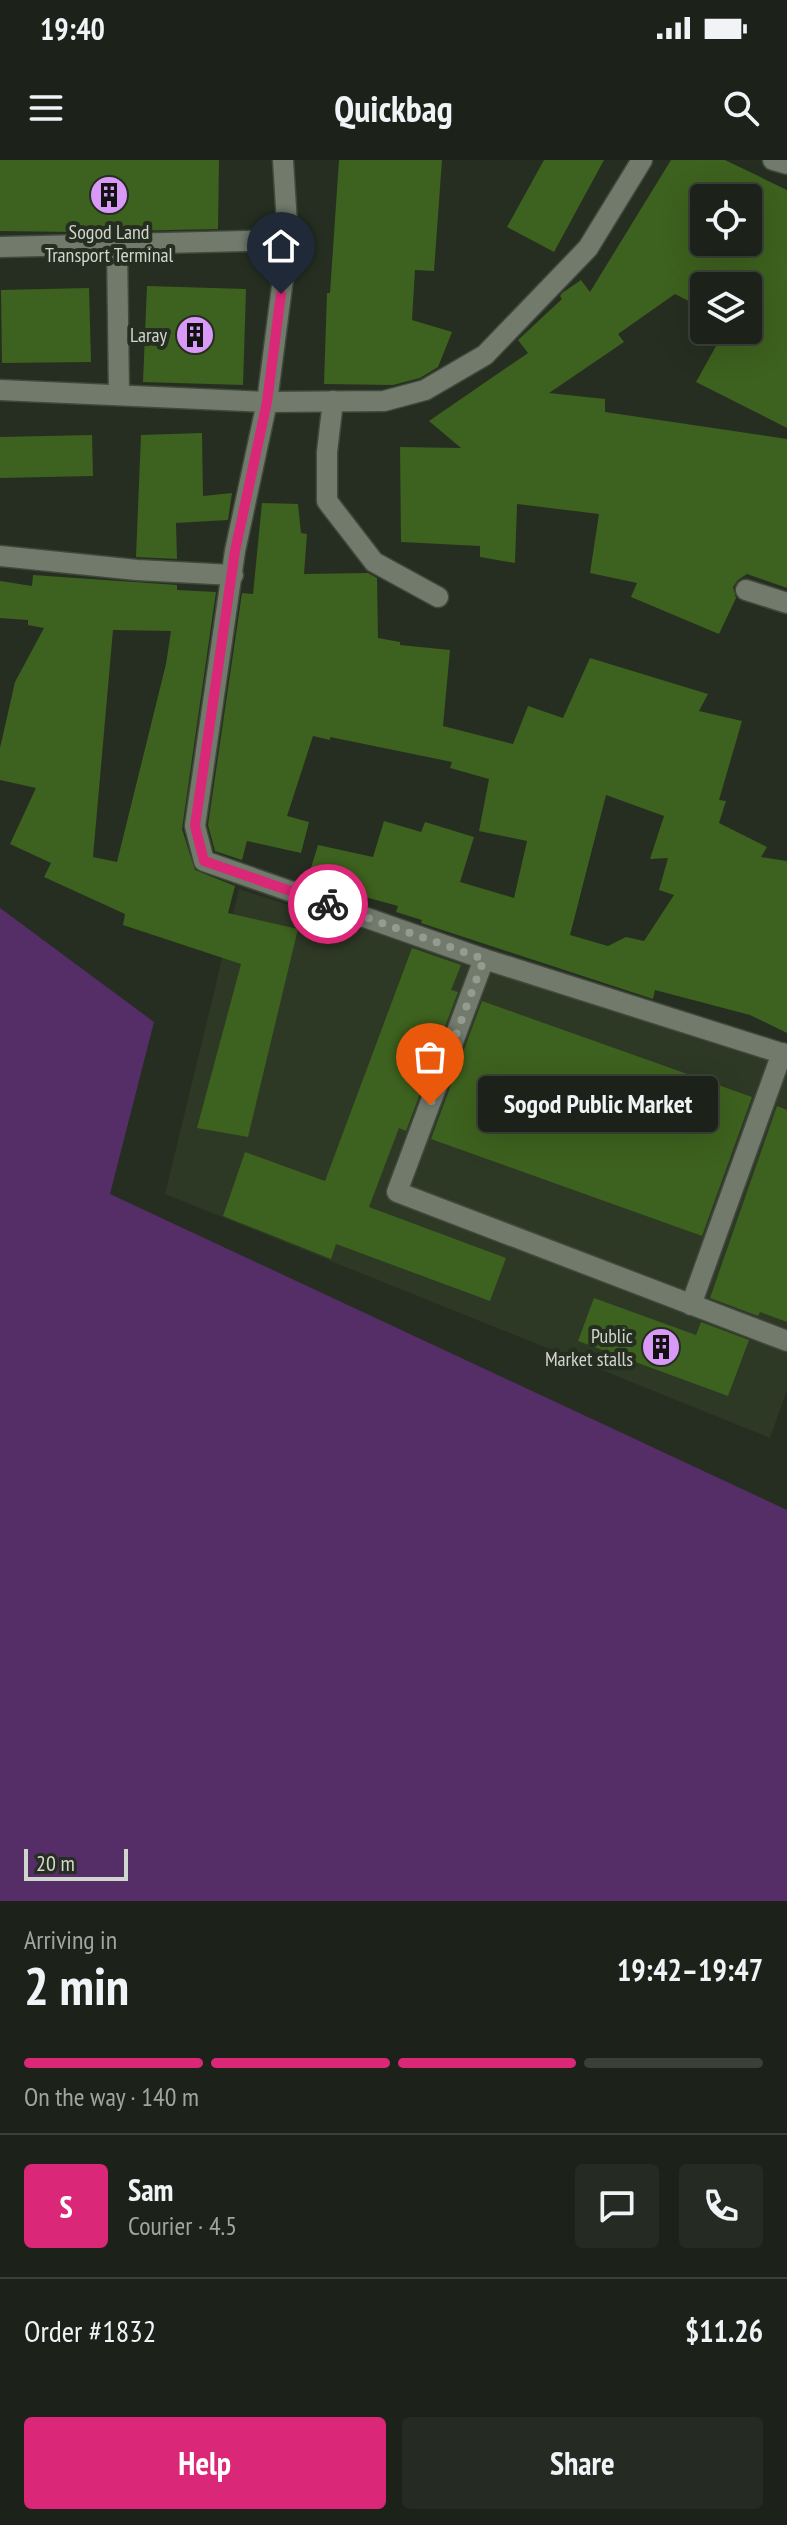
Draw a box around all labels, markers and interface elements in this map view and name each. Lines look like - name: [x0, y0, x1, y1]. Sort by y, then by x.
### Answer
- text: 19:40: [40, 9, 105, 48]
- text: Quickbag: [334, 85, 453, 132]
- icon: menu: [24, 86, 68, 130]
- icon: search: [719, 86, 763, 130]
- building icon: Sogod Land Transport Terminal: [88, 174, 130, 216]
- map controls: [690, 184, 762, 344]
- button: locate: [690, 184, 762, 256]
- pin: [247, 212, 315, 294]
- place label: Sogod Land Transport Terminal: [45, 219, 173, 268]
- icon: home: [259, 224, 303, 268]
- button: layers: [690, 272, 762, 344]
- building icon: Laray: [174, 314, 216, 356]
- place label: Laray: [130, 322, 167, 348]
- courier: [288, 864, 368, 944]
- icon: bike: [306, 882, 350, 926]
- pin: [396, 1023, 464, 1105]
- icon: bag: [408, 1035, 452, 1079]
- callout: Sogod Public Market: [478, 1077, 718, 1133]
- text: Sogod Public Market: [504, 1087, 692, 1120]
- place label: Public Market stalls: [545, 1323, 633, 1372]
- building icon: Public Market stalls: [640, 1326, 682, 1368]
- scale bar: [24, 1845, 128, 1881]
- text: 20 m: [36, 1849, 75, 1877]
- text: Arriving in: [24, 1923, 117, 1956]
- text: 19:42–19:47: [617, 1950, 763, 1989]
- text: 2 min: [24, 1952, 129, 2019]
- text: On the way · 140 m: [24, 2080, 199, 2113]
- button: chat: [575, 2164, 659, 2248]
- button: phone: [679, 2164, 763, 2248]
- text: Sam: [128, 2170, 173, 2209]
- text: S: [59, 2187, 73, 2226]
- text: Courier · 4.5: [128, 2209, 237, 2242]
- text: Order #1832: [24, 2311, 156, 2350]
- text: $11.26: [685, 2311, 763, 2350]
- button: Help: [24, 2417, 386, 2509]
- button: Share: [402, 2417, 763, 2509]

